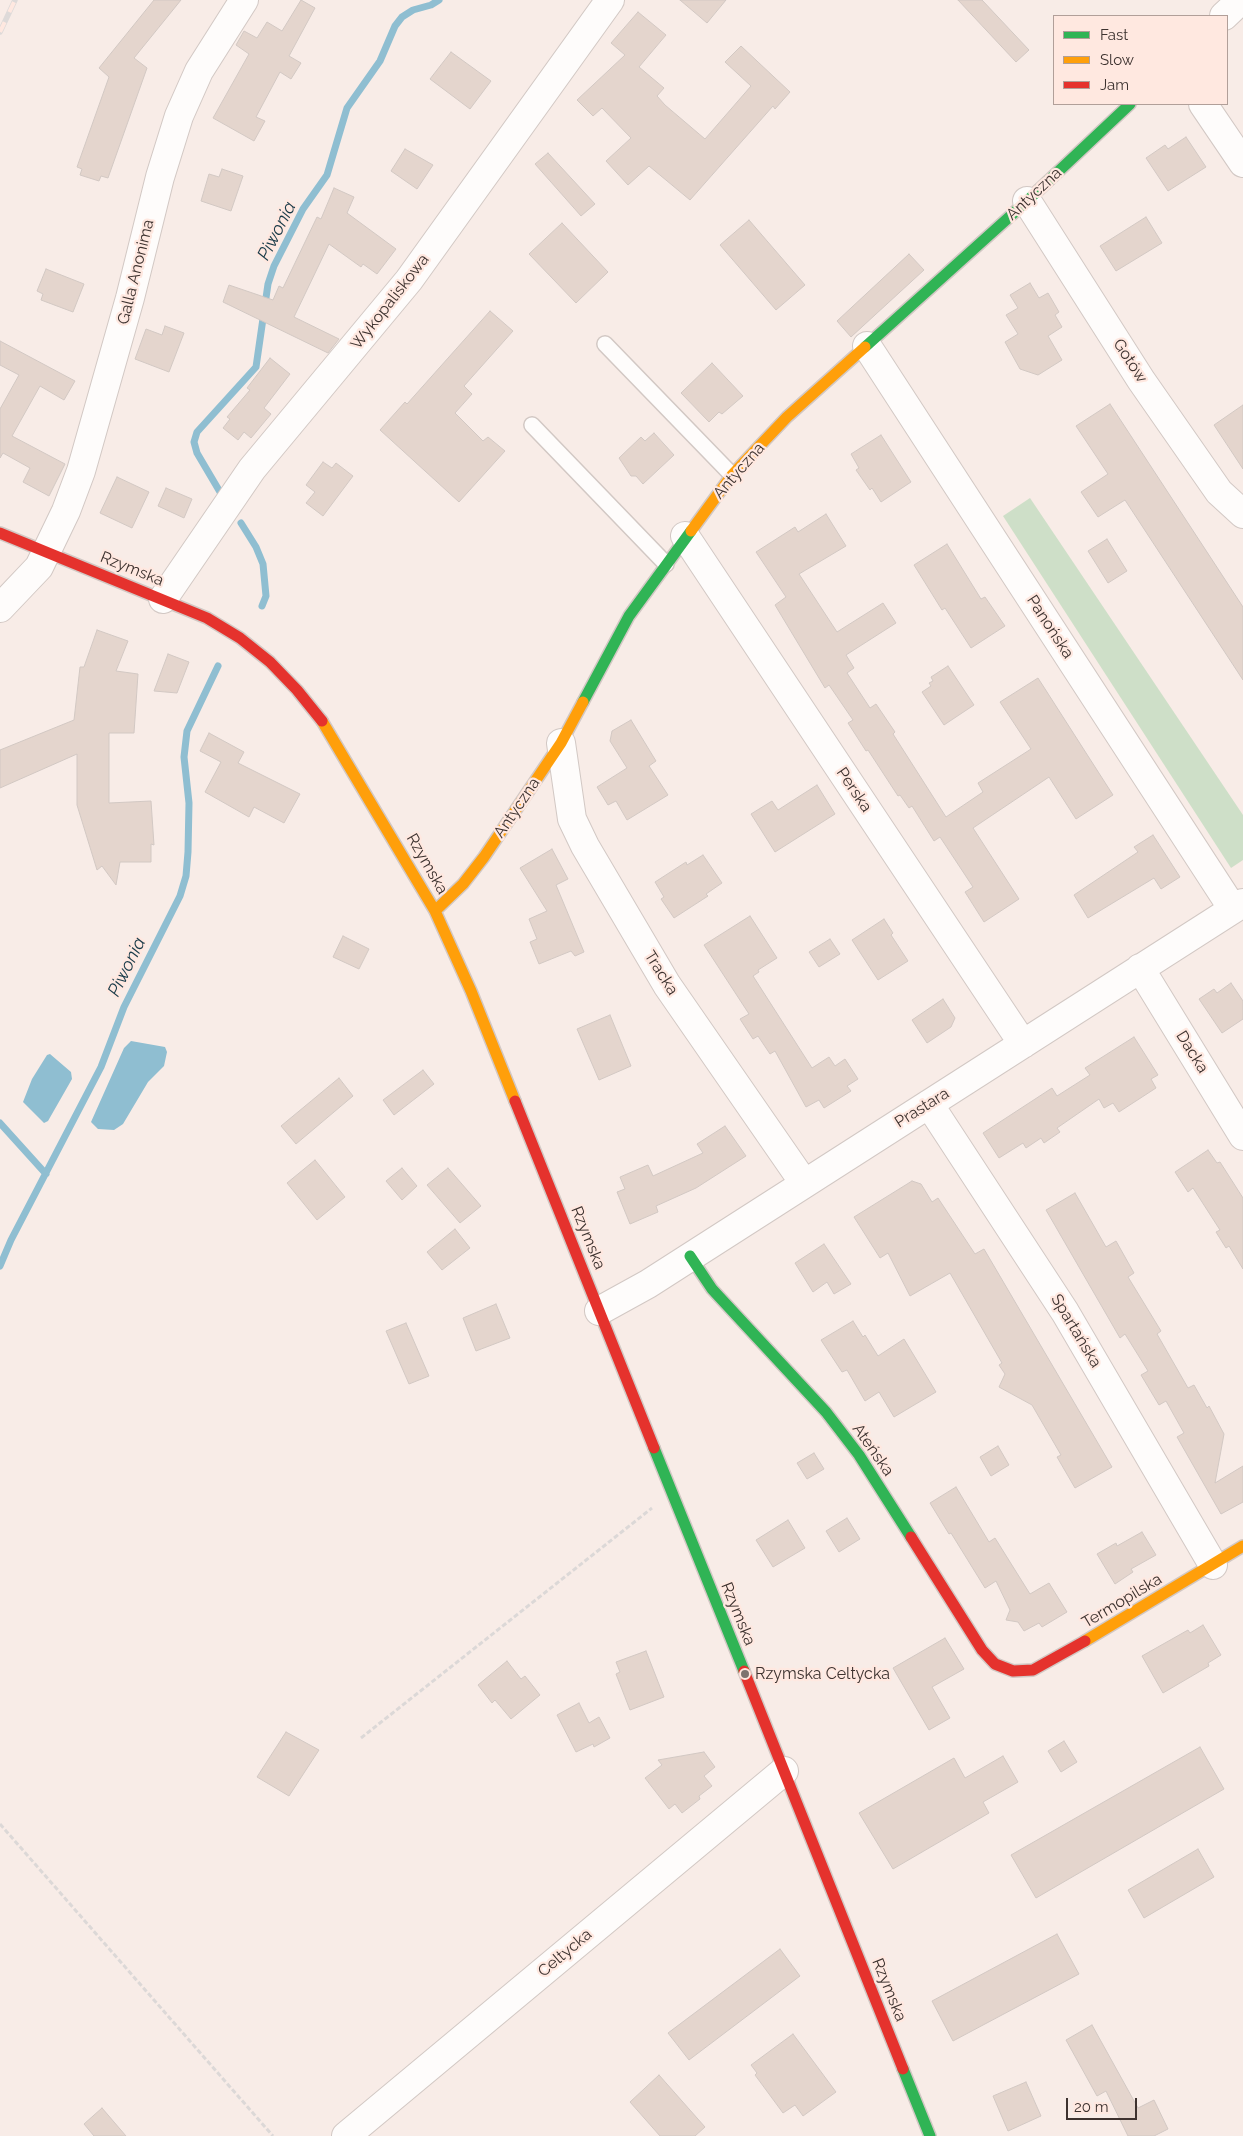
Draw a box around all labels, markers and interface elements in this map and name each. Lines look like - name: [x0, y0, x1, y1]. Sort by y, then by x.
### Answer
- legend: [1053, 15, 1228, 105]
- text: Fast: [1100, 26, 1128, 44]
- text: Slow: [1100, 51, 1134, 69]
- text: Jam: [1100, 76, 1129, 94]
- street label: Antyczna: [1002, 164, 1066, 224]
- water label: Piwonia: [253, 198, 301, 264]
- street label: Galla Anonima: [114, 217, 158, 327]
- street label: Wykopaliskowa: [347, 250, 433, 354]
- street label: Gotów: [1109, 336, 1151, 386]
- street label: Antyczna: [709, 439, 769, 503]
- street label: Rzymska: [98, 548, 166, 590]
- street label: Panońska: [1022, 592, 1078, 662]
- street label: Perska: [832, 764, 876, 816]
- street label: Antyczna: [490, 774, 544, 842]
- street label: Rzymska: [402, 830, 452, 898]
- water label: Piwonia: [103, 934, 151, 1000]
- street label: Tracka: [640, 947, 682, 999]
- street label: Dacka: [1172, 1027, 1212, 1077]
- street label: Prastara: [891, 1084, 953, 1132]
- street label: Rzymska: [567, 1204, 609, 1272]
- street label: Spartańska: [1047, 1291, 1105, 1371]
- street label: Ateńska: [848, 1420, 898, 1480]
- street label: Termopilska: [1079, 1570, 1165, 1632]
- street label: Rzymska: [717, 1580, 759, 1648]
- place label: Rzymska Celtycka: [755, 1664, 890, 1684]
- marker: Rzymska Celtycka: [739, 1668, 751, 1680]
- street label: Celtycka: [534, 1925, 596, 1981]
- street label: Rzymska: [868, 1956, 910, 2024]
- scale bar: [1068, 2088, 1139, 2120]
- text: 20 m: [1074, 2098, 1109, 2116]

